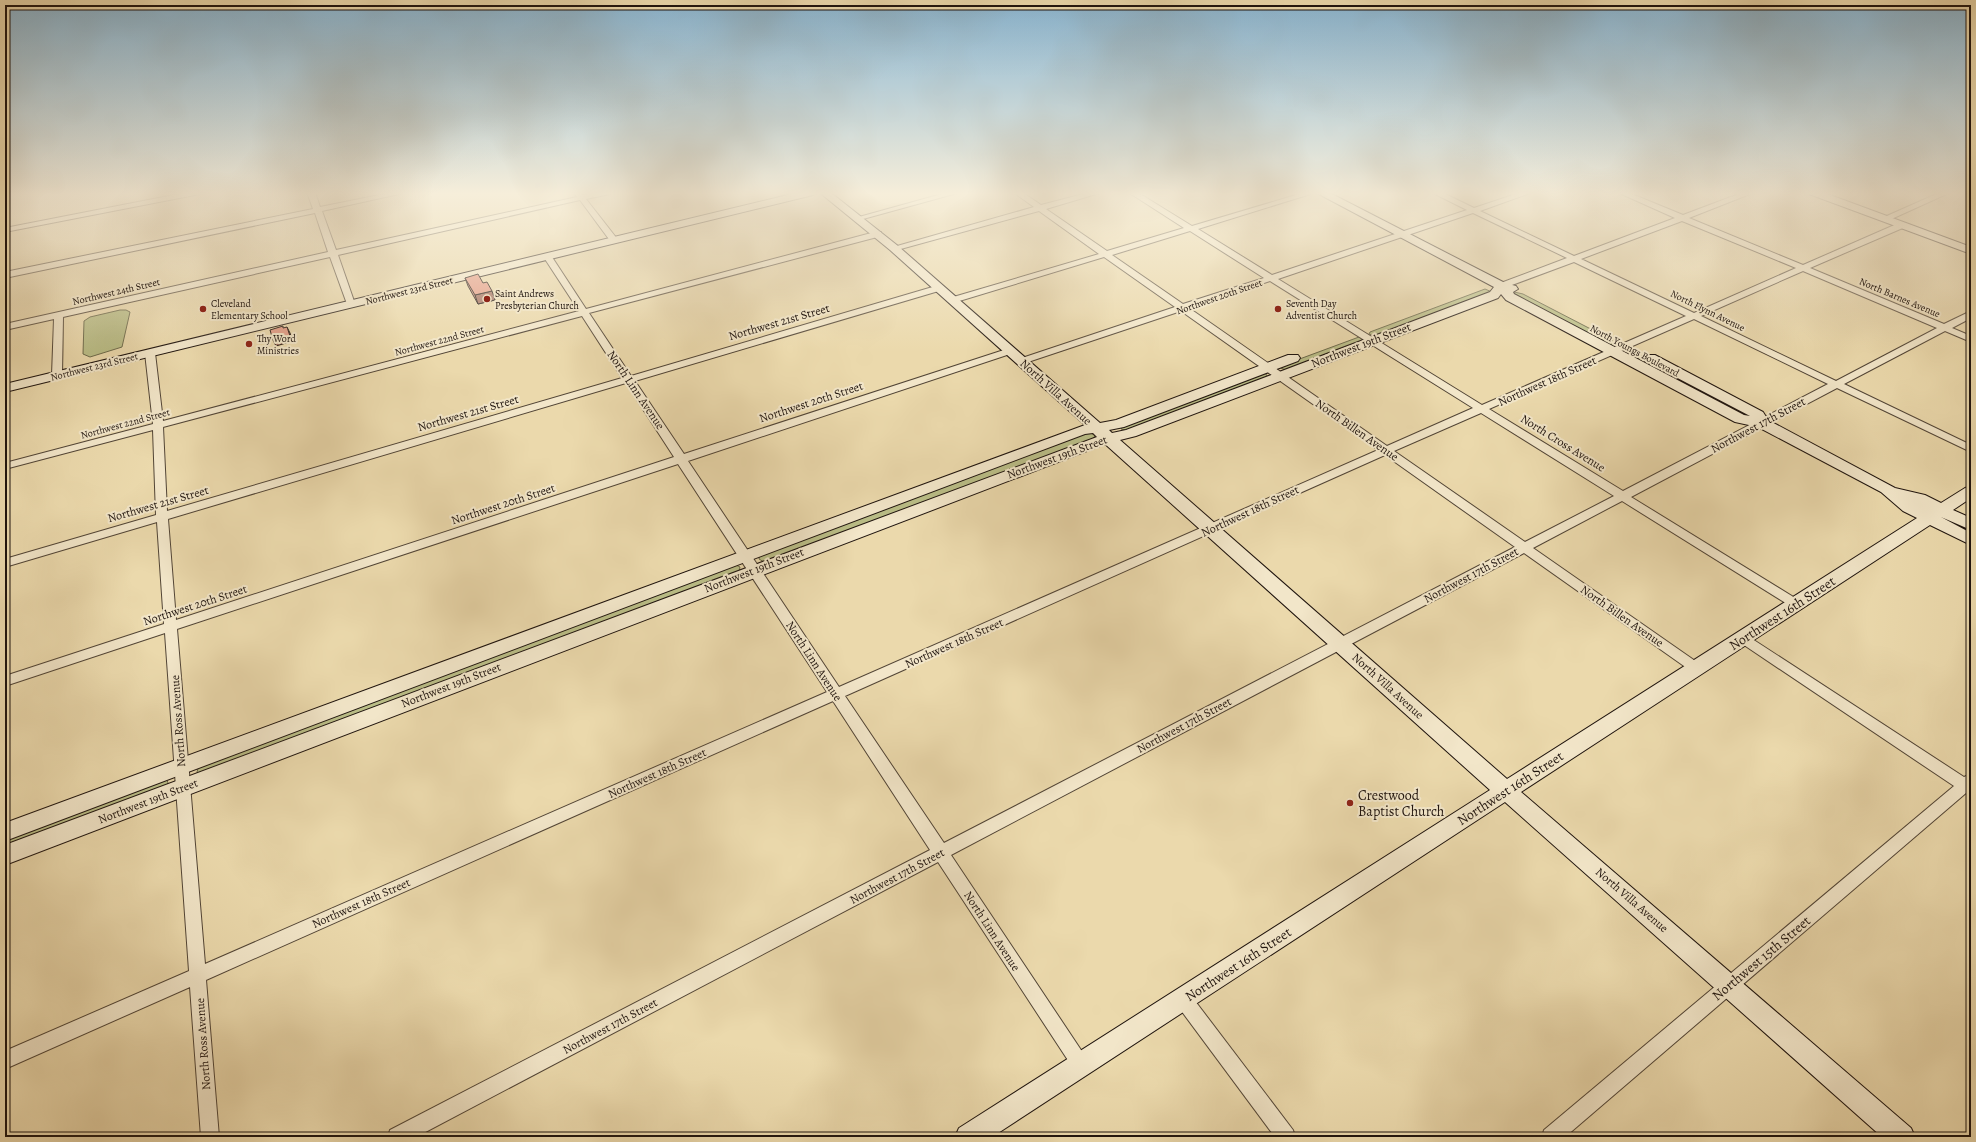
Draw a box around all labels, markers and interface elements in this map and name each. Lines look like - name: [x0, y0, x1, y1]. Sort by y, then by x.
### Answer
- street label: Northwest 23rd Street: [364, 273, 455, 308]
- street label: Northwest 24th Street: [71, 275, 162, 308]
- street label: Northwest 20th Street: [1174, 275, 1265, 317]
- street label: North Barnes Avenue: [1857, 275, 1943, 321]
- place label: Saint Andrews Presbyterian Church: [495, 287, 580, 312]
- street label: North Flynn Avenue: [1668, 287, 1748, 334]
- marker: Saint Andrews Presbyterian Church: [482, 294, 492, 304]
- place label: Cleveland Elementary School: [211, 297, 288, 322]
- place label: Seventh Day Adventist Church: [1285, 297, 1358, 322]
- street label: Northwest 21st Street: [727, 300, 831, 344]
- marker: Cleveland Elementary School: [198, 304, 208, 314]
- marker: Seventh Day Adventist Church: [1273, 304, 1283, 314]
- street label: Northwest 19th Street: [1309, 319, 1413, 371]
- street label: North Youngs Boulevard: [1588, 321, 1682, 380]
- street label: Northwest 22nd Street: [393, 322, 486, 359]
- place label: Thy Word Ministries: [257, 332, 299, 357]
- marker: Thy Word Ministries: [244, 339, 254, 349]
- street label: North Linn Avenue: [604, 347, 668, 433]
- street label: Northwest 23rd Street: [49, 349, 140, 384]
- street label: Northwest 18th Street: [1495, 352, 1599, 410]
- street label: North Villa Avenue: [1017, 355, 1095, 429]
- street label: Northwest 20th Street: [757, 378, 865, 426]
- street label: Northwest 21st Street: [416, 391, 520, 435]
- street label: Northwest 17th Street: [1708, 393, 1808, 457]
- street label: North Billen Avenue: [1312, 395, 1402, 465]
- street label: Northwest 22nd Street: [79, 405, 172, 442]
- street label: North Cross Avenue: [1518, 410, 1608, 476]
- street label: Northwest 19th Street: [1005, 431, 1109, 483]
- street label: Northwest 20th Street: [449, 480, 557, 528]
- street label: Northwest 18th Street: [1199, 481, 1301, 541]
- street label: Northwest 21st Street: [106, 482, 210, 526]
- street label: Northwest 17th Street: [1421, 543, 1521, 607]
- street label: Northwest 19th Street: [702, 544, 806, 596]
- street label: Northwest 16th Street: [1725, 572, 1840, 655]
- street label: Northwest 20th Street: [141, 581, 249, 629]
- street label: North Billen Avenue: [1577, 581, 1667, 651]
- street label: Northwest 18th Street: [902, 614, 1006, 672]
- street label: North Linn Avenue: [782, 618, 846, 704]
- street label: North Villa Avenue: [1349, 649, 1427, 723]
- street label: Northwest 19th Street: [399, 659, 503, 711]
- street label: North Ross Avenue: [167, 674, 189, 768]
- street label: Northwest 17th Street: [1134, 693, 1234, 757]
- street label: Northwest 18th Street: [605, 744, 709, 802]
- street label: Northwest 16th Street: [1453, 747, 1568, 830]
- street label: Northwest 19th Street: [96, 775, 200, 827]
- place label: Crestwood Baptist Church: [1358, 786, 1445, 821]
- marker: Crestwood Baptist Church: [1345, 798, 1355, 808]
- street label: Northwest 17th Street: [847, 844, 947, 908]
- street label: North Villa Avenue: [1592, 864, 1672, 936]
- street label: Northwest 18th Street: [309, 874, 413, 932]
- street label: North Linn Avenue: [960, 888, 1024, 974]
- street label: Northwest 15th Street: [1708, 911, 1815, 1005]
- street label: Northwest 16th Street: [1181, 923, 1296, 1006]
- street label: Northwest 17th Street: [560, 994, 660, 1058]
- street label: North Ross Avenue: [192, 997, 214, 1091]

